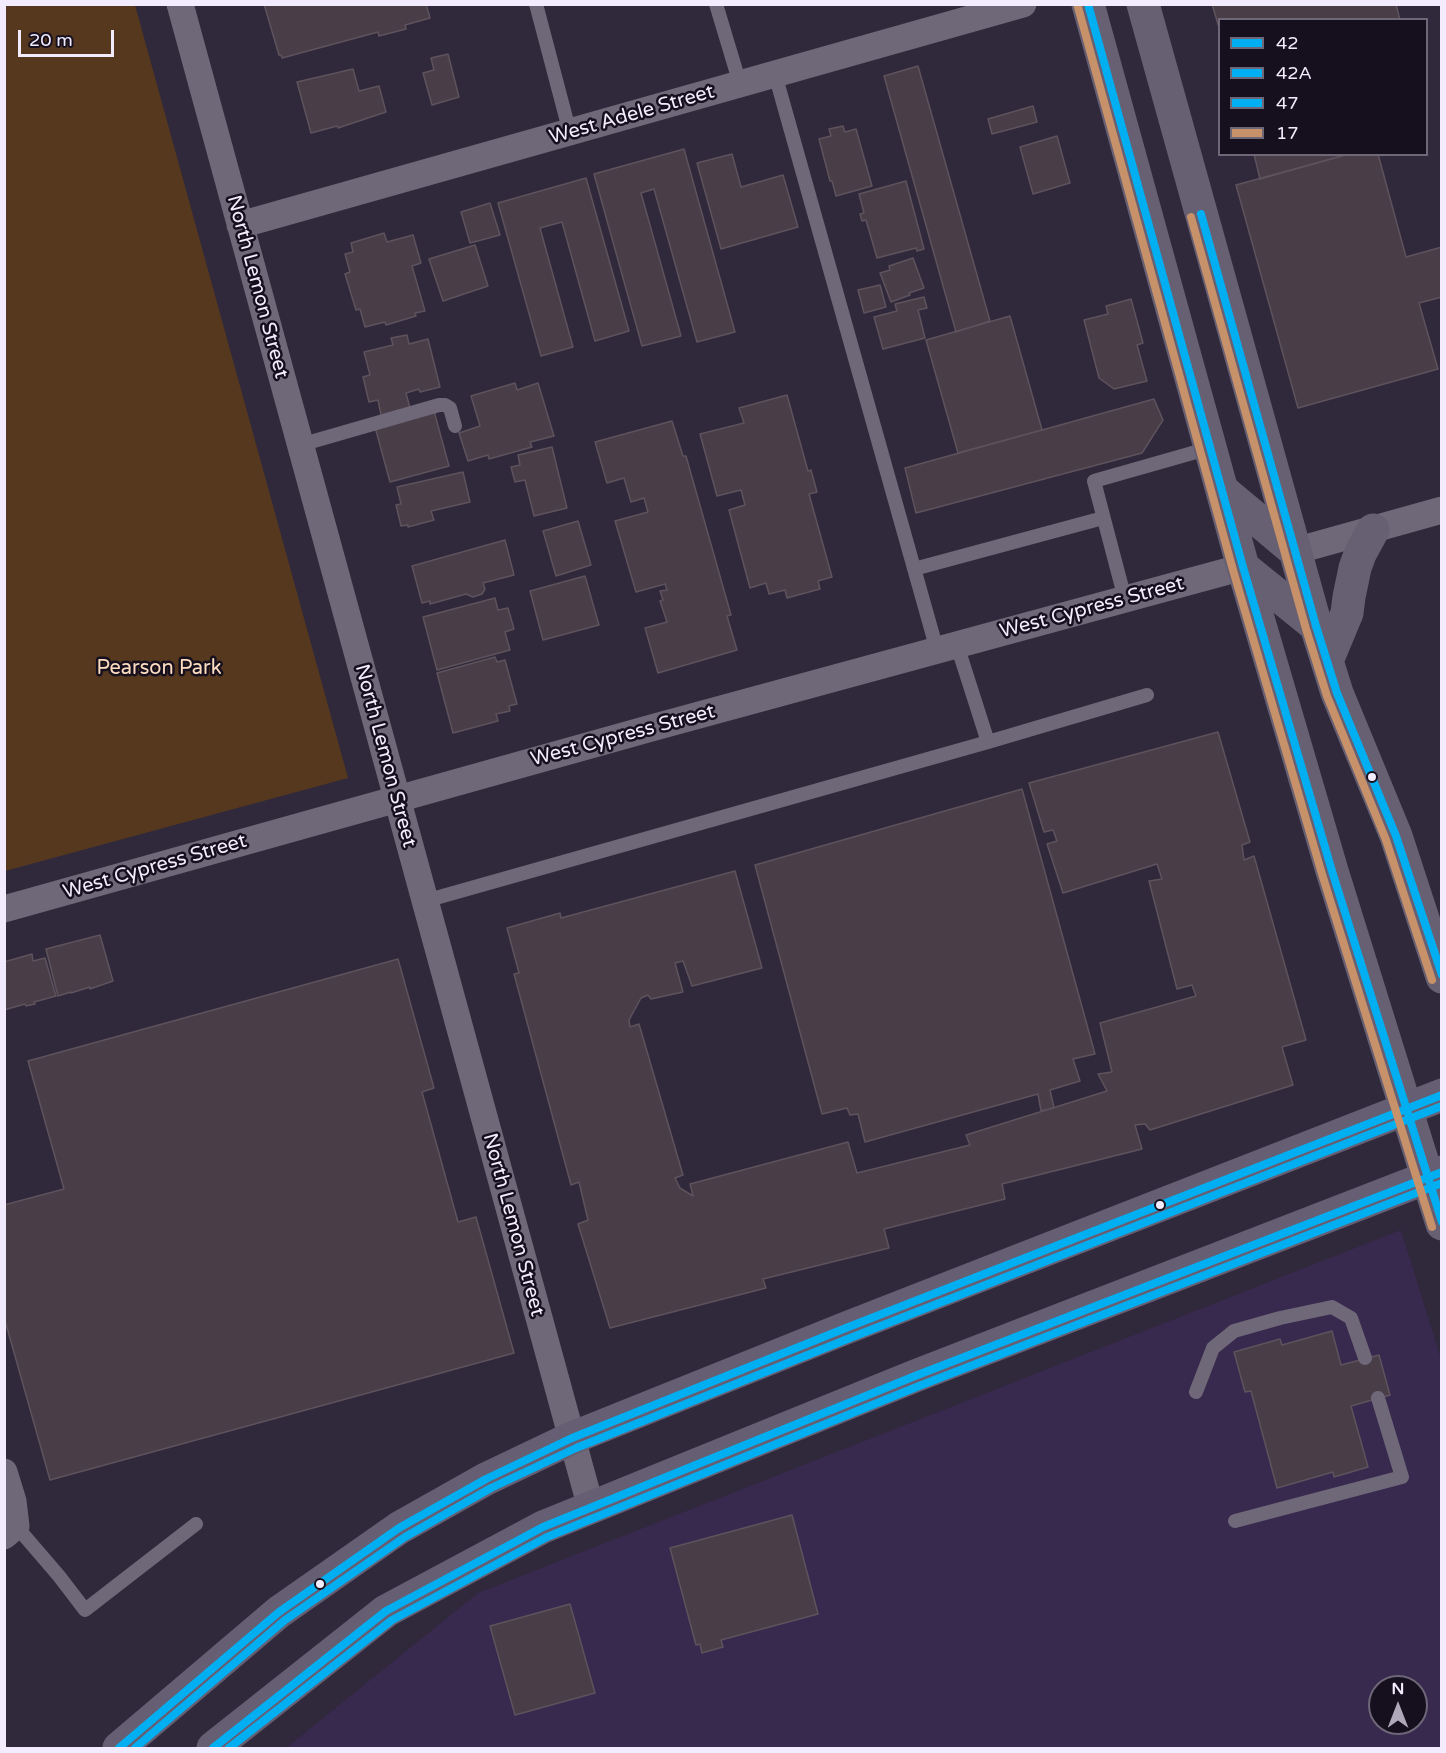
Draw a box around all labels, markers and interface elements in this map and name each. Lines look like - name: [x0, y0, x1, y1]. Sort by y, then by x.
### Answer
- scale bar: [21, 18, 117, 56]
- legend: [1218, 18, 1428, 156]
- text: 20 m: [29, 29, 73, 51]
- text: 42: [1276, 32, 1299, 54]
- text: 42A: [1276, 62, 1312, 84]
- street label: West Adele Street: [547, 80, 717, 150]
- text: 47: [1276, 92, 1299, 114]
- text: 17: [1276, 122, 1299, 144]
- street label: North Lemon Street: [221, 193, 293, 381]
- street label: West Cypress Street: [997, 572, 1187, 644]
- park label: Pearson Park: [96, 657, 222, 681]
- street label: North Lemon Street: [349, 662, 421, 850]
- street label: West Cypress Street: [528, 700, 718, 772]
- unlabelled marker: [1366, 771, 1378, 783]
- street label: West Cypress Street: [61, 829, 249, 905]
- street label: North Lemon Street: [477, 1131, 549, 1319]
- unlabelled marker: [1154, 1199, 1166, 1211]
- unlabelled marker: [314, 1578, 326, 1590]
- north arrow: [1368, 1675, 1428, 1735]
- text: N: [1392, 1679, 1404, 1699]

